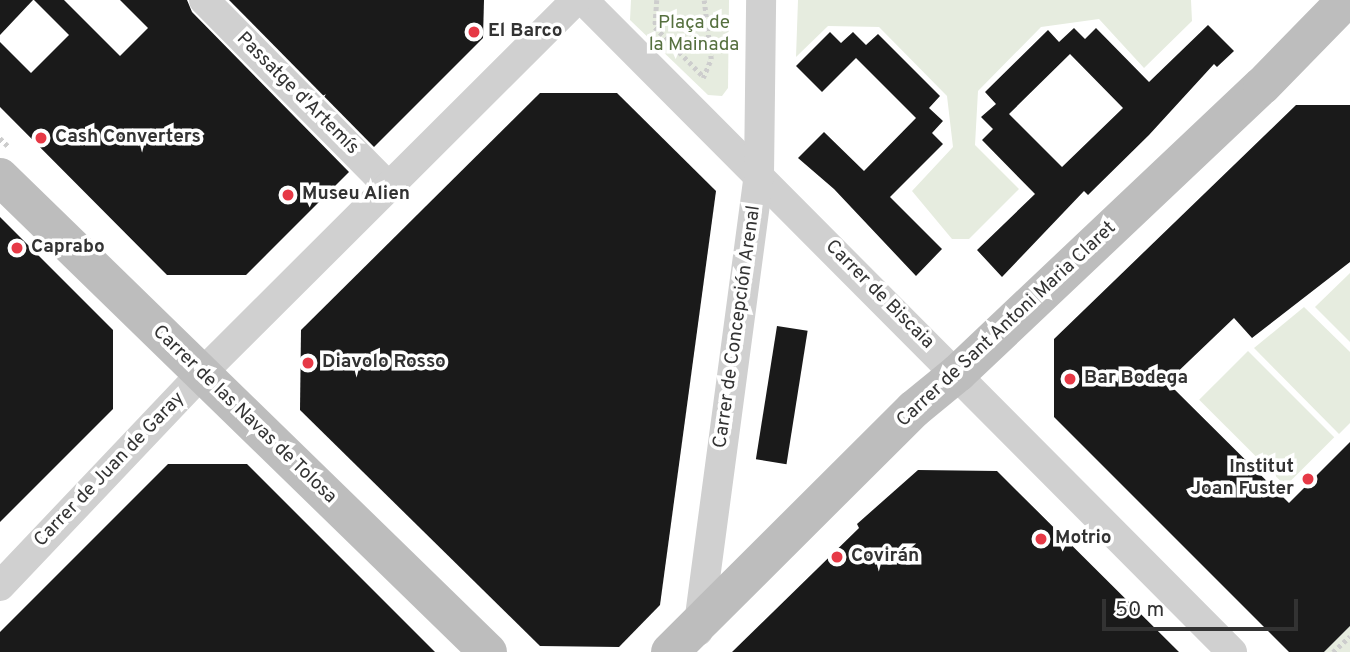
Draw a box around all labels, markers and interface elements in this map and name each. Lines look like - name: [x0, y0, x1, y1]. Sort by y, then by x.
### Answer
- park label: Plaça de la Mainada: [649, 13, 739, 57]
- place label: El Barco: [488, 21, 563, 43]
- marker: El Barco: [466, 24, 482, 40]
- street label: Passatge d'Artemís: [231, 28, 363, 160]
- place label: Cash Converters: [55, 127, 201, 149]
- marker: Cash Converters: [33, 130, 49, 146]
- place label: Museu Alien: [302, 184, 411, 206]
- marker: Museu Alien: [280, 187, 296, 203]
- street label: Carrer de Concepción Arenal: [710, 204, 766, 450]
- street label: Carrer de Sant Antoni Maria Claret: [892, 217, 1122, 433]
- street label: Carrer de Biscaia: [820, 236, 938, 354]
- place label: Caprabo: [31, 237, 105, 259]
- marker: Caprabo: [9, 240, 25, 256]
- street label: Carrer de las Navas de Tolosa: [147, 321, 341, 509]
- place label: Diavolo Rosso: [322, 352, 446, 374]
- marker: Diavolo Rosso: [300, 355, 316, 371]
- place label: Bar Bodega: [1084, 368, 1188, 390]
- marker: Bar Bodega: [1062, 371, 1078, 387]
- street label: Carrer de Juan de Garay: [30, 388, 190, 552]
- place label: Institut Joan Fuster: [1190, 457, 1294, 501]
- marker: Institut Joan Fuster: [1300, 471, 1316, 487]
- place label: Motrio: [1055, 528, 1112, 550]
- marker: Motrio: [1033, 531, 1049, 547]
- place label: Covirán: [851, 546, 919, 568]
- marker: Covirán: [829, 549, 845, 565]
- scale bar: [1105, 586, 1301, 630]
- text: 50 m: [1115, 597, 1164, 624]

